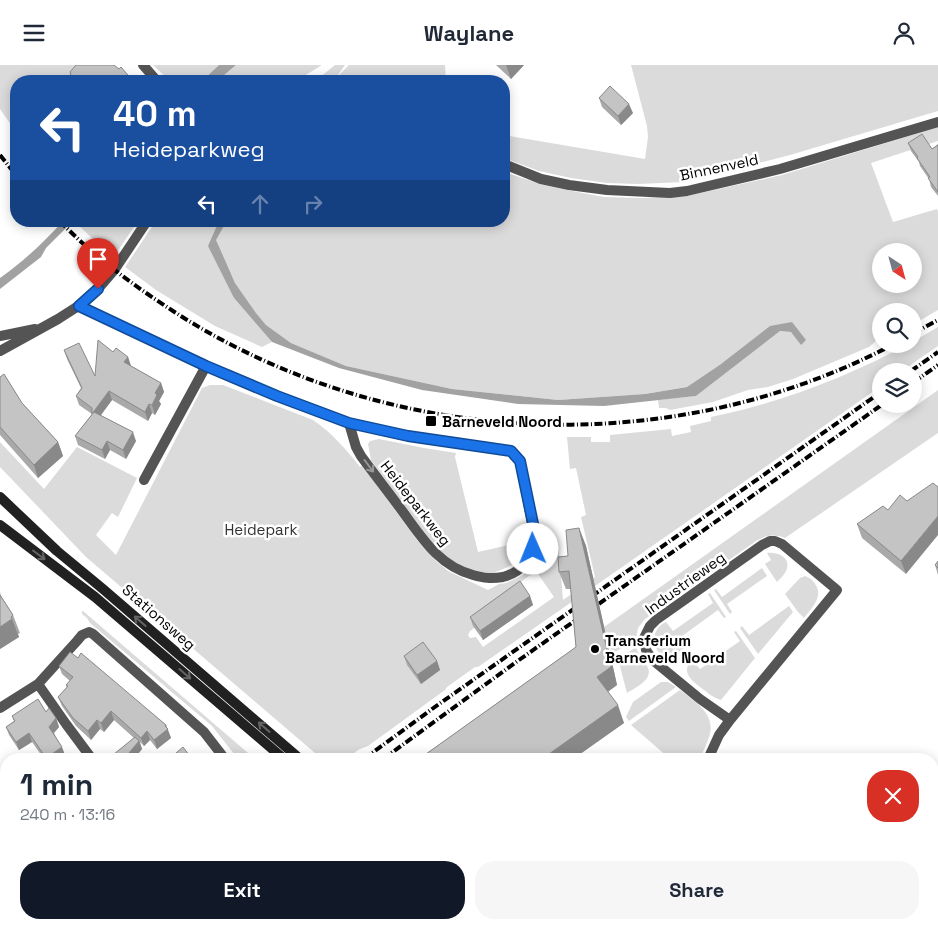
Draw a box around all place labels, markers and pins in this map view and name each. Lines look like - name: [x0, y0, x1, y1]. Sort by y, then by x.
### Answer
- pin: [77, 238, 119, 289]
- place label: Barneveld Noord: [442, 412, 562, 431]
- marker: Barneveld Noord: [424, 414, 438, 428]
- place label: Transferium Barneveld Noord: [605, 631, 725, 667]
- marker: Transferium Barneveld Noord: [589, 643, 601, 655]

